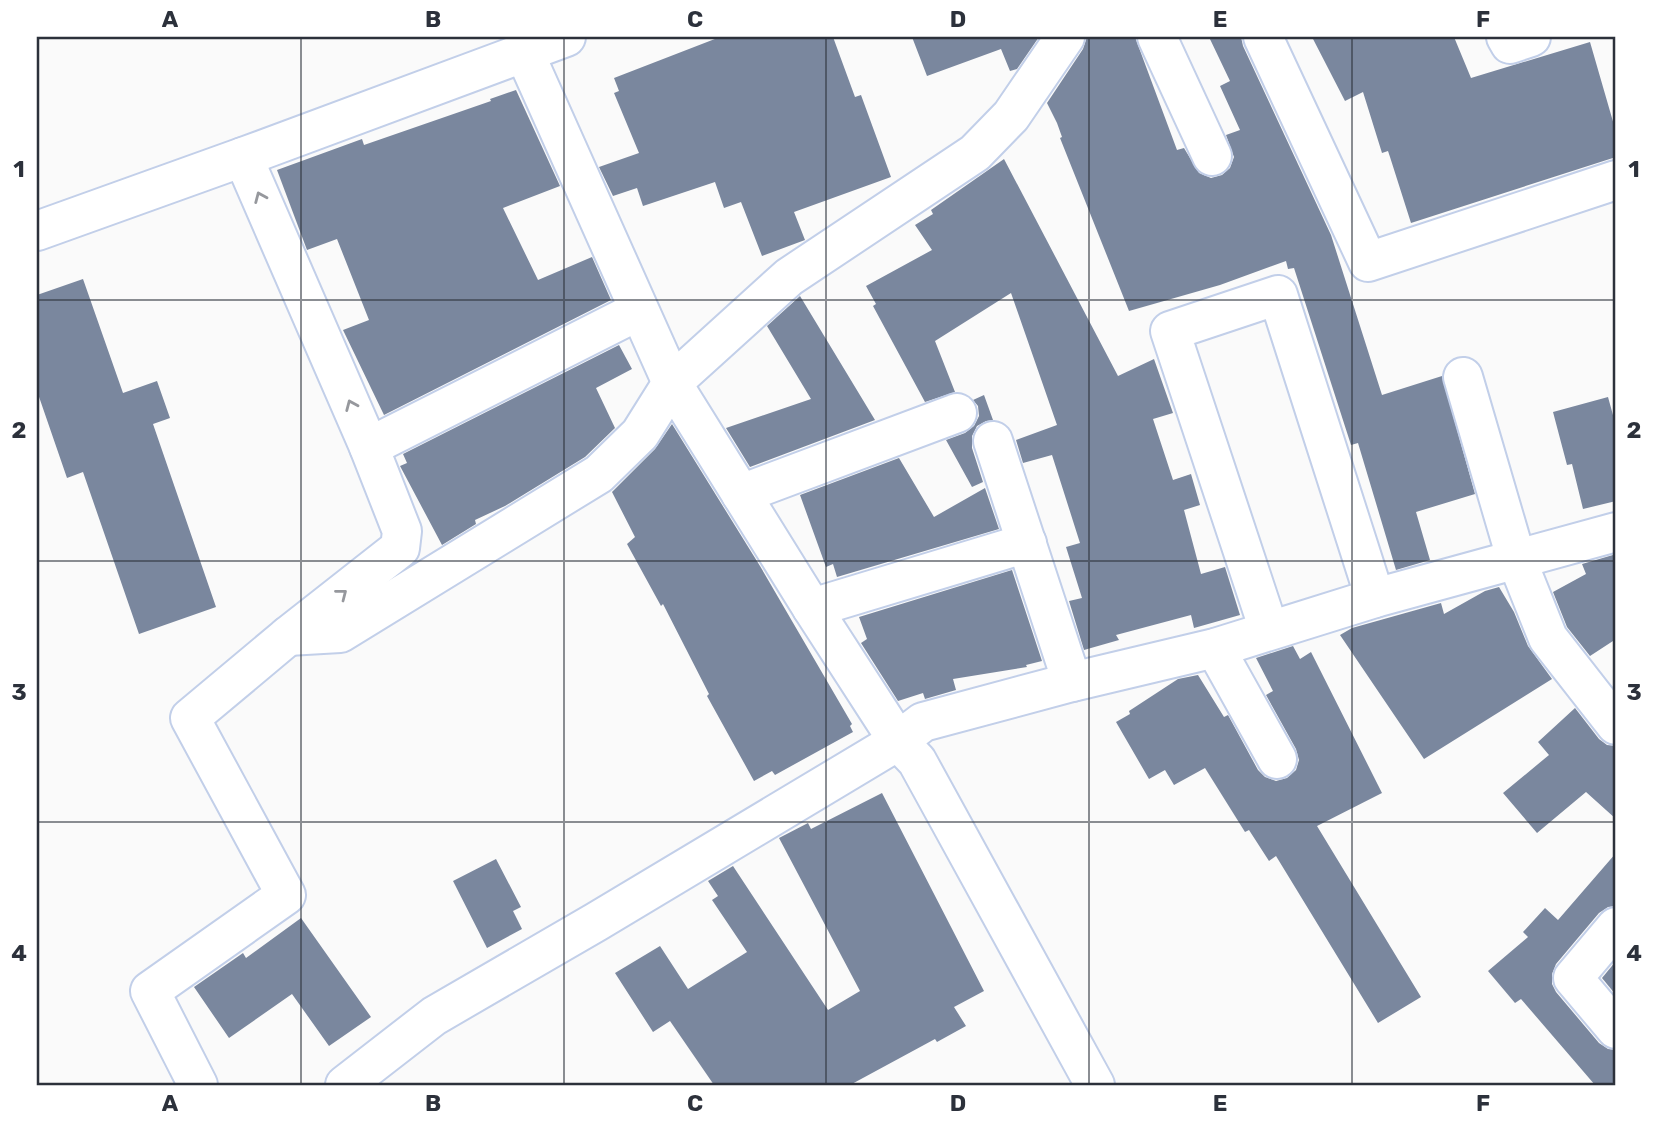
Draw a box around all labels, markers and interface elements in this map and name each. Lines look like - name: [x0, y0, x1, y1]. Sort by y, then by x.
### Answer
- text: A: [162, 5, 179, 33]
- text: B: [425, 5, 441, 33]
- text: C: [687, 5, 703, 33]
- text: D: [950, 5, 966, 33]
- text: E: [1213, 5, 1227, 33]
- text: F: [1476, 5, 1490, 33]
- text: 1: [13, 155, 25, 183]
- text: 1: [1628, 155, 1640, 183]
- one-way arrow: [254, 191, 268, 204]
- one-way arrow: [345, 400, 359, 413]
- text: 2: [12, 416, 26, 444]
- text: 2: [1627, 416, 1641, 444]
- one-way arrow: [334, 590, 346, 603]
- text: 3: [11, 678, 27, 706]
- text: 3: [1626, 678, 1642, 706]
- text: 4: [11, 939, 27, 967]
- text: 4: [1626, 939, 1642, 967]
- text: A: [162, 1089, 179, 1117]
- text: B: [425, 1089, 441, 1117]
- text: C: [687, 1089, 703, 1117]
- text: D: [950, 1089, 966, 1117]
- text: E: [1213, 1089, 1227, 1117]
- text: F: [1476, 1089, 1490, 1117]

